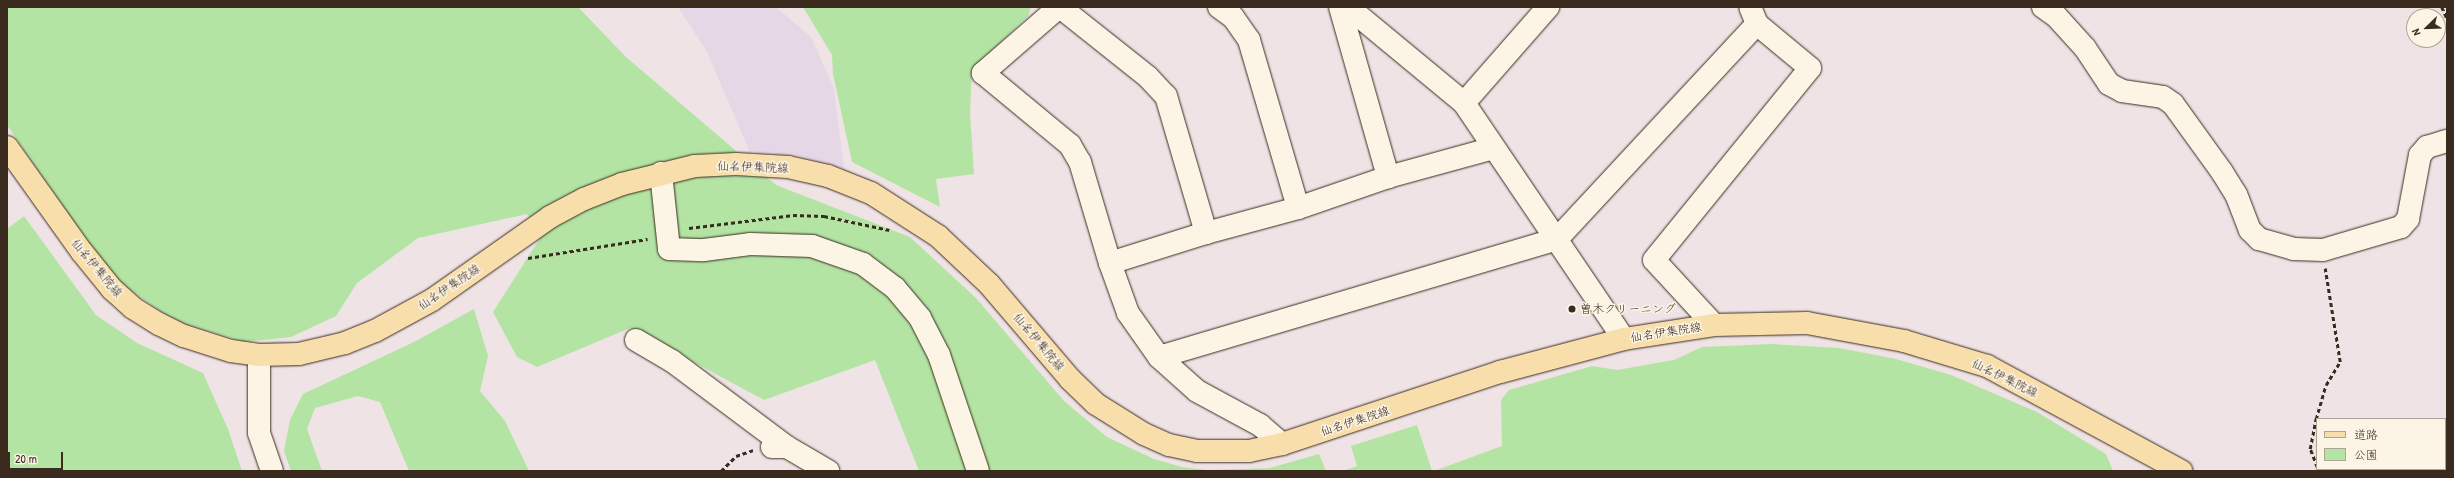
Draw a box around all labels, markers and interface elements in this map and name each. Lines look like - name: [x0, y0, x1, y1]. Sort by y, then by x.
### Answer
- north arrow: [2406, 8, 2446, 48]
- text: N: [2408, 27, 2423, 38]
- street label: 仙名伊集院線: [717, 159, 789, 175]
- street label: 仙名伊集院線: [68, 236, 126, 300]
- street label: 仙名伊集院線: [415, 261, 483, 313]
- place label: 曽木クリーニング: [1580, 302, 1676, 316]
- marker: 曽木クリーニング: [1567, 304, 1577, 314]
- street label: 仙名伊集院線: [1010, 310, 1068, 374]
- street label: 仙名伊集院線: [1629, 319, 1703, 345]
- street label: 仙名伊集院線: [1969, 356, 2041, 400]
- street label: 仙名伊集院線: [1319, 403, 1391, 439]
- legend: [2316, 418, 2446, 470]
- text: 道路: [2354, 426, 2378, 443]
- scale bar: [10, 444, 65, 470]
- text: 公園: [2354, 446, 2378, 463]
- text: 20 m: [15, 450, 37, 467]

